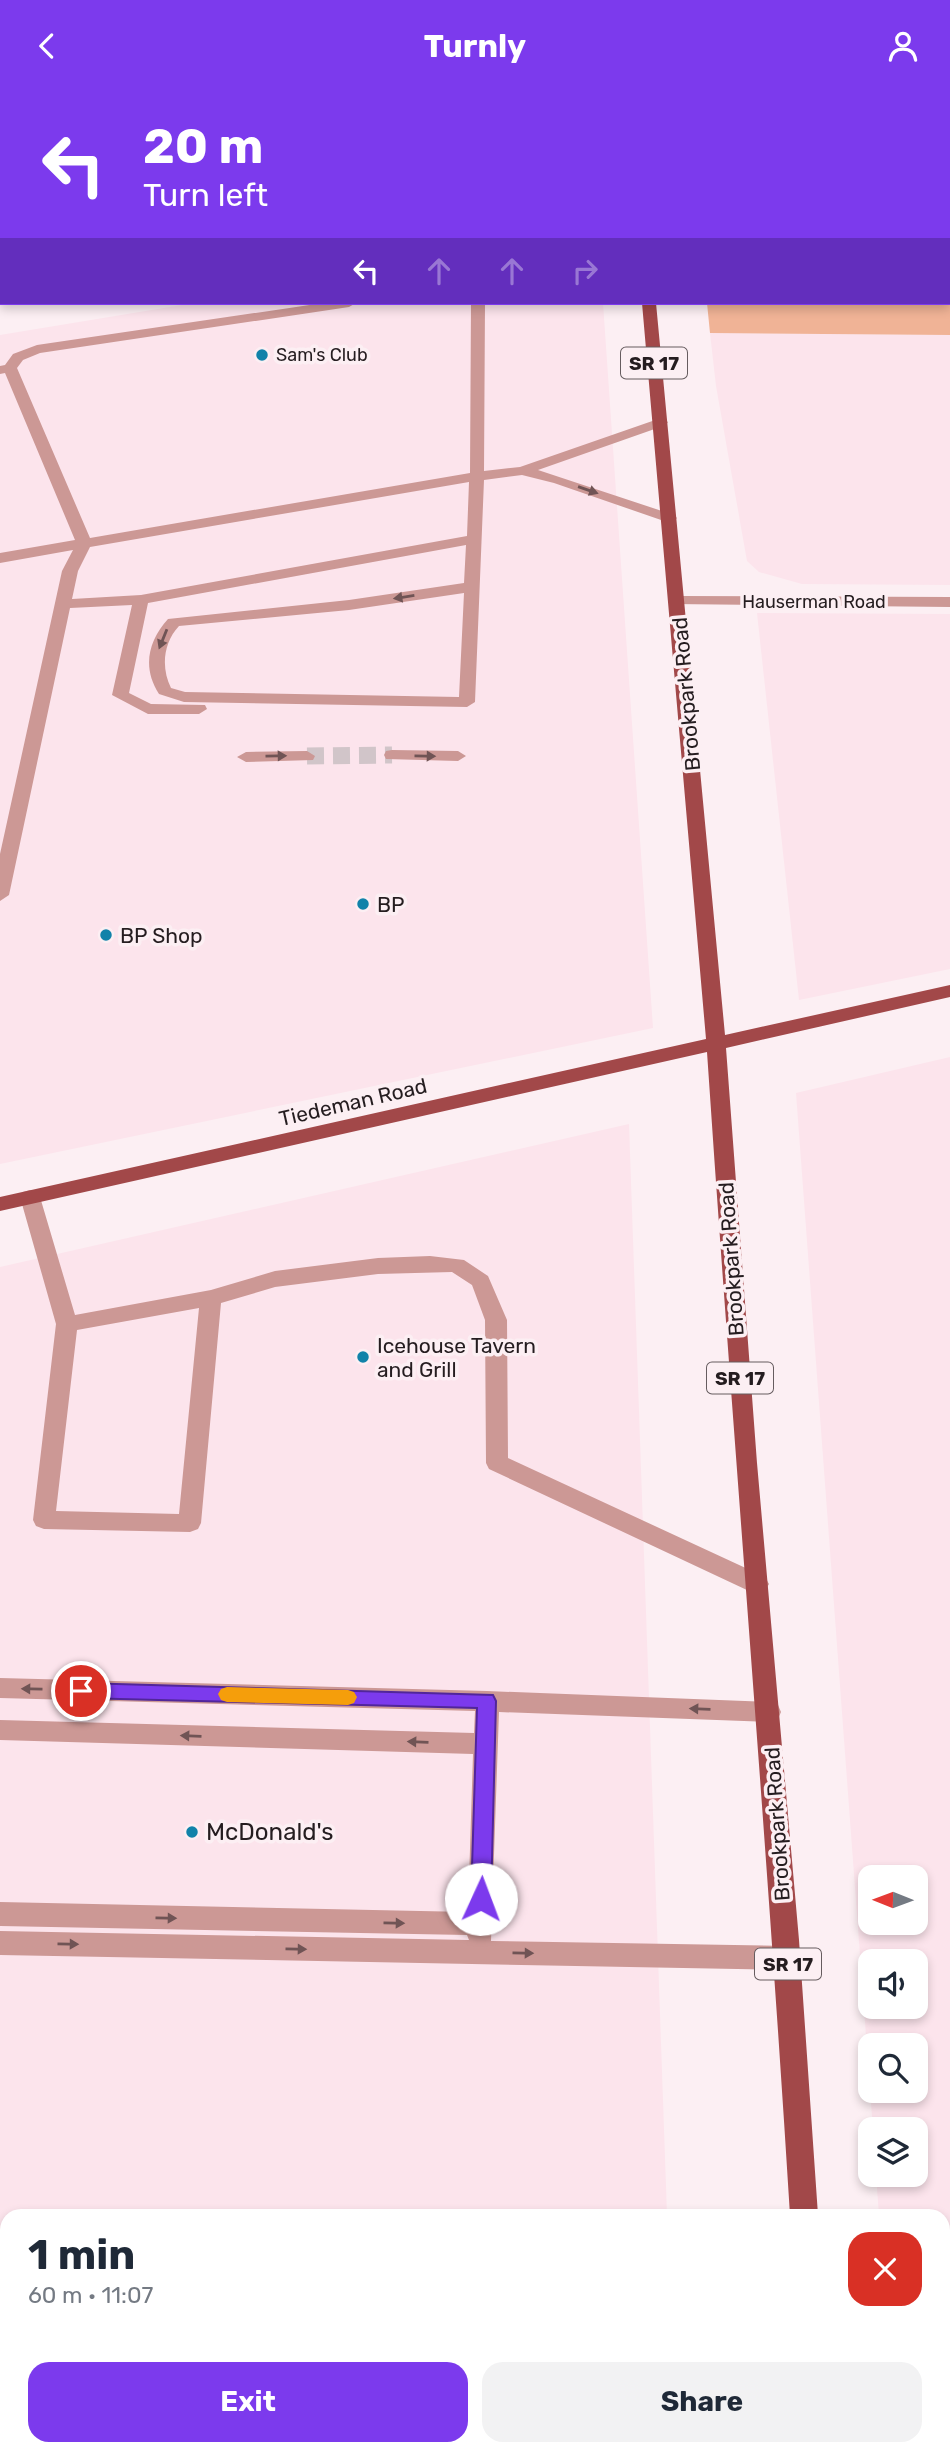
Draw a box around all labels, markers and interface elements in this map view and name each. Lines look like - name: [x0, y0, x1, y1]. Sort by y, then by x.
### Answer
- icon: back: [28, 27, 66, 65]
- text: Turnly: [424, 27, 526, 65]
- icon: person: [884, 27, 922, 65]
- text: 20 m: [143, 117, 264, 175]
- icon: left: [28, 119, 119, 210]
- text: Turn left: [143, 176, 268, 214]
- icon: left: [347, 252, 385, 290]
- icon: ahead: [420, 252, 458, 290]
- icon: ahead: [493, 252, 531, 290]
- icon: right: [566, 252, 604, 290]
- place label: Sam's Club: [276, 344, 368, 366]
- marker: Sam's Club: [254, 347, 270, 363]
- road number: SR 17: [621, 347, 687, 379]
- one-way arrow: [577, 485, 598, 496]
- street label: Hauserman Road: [742, 591, 886, 613]
- one-way arrow: [393, 592, 415, 603]
- street label: Brookpark Road: [667, 616, 705, 772]
- one-way arrow: [158, 629, 169, 650]
- one-way arrow: [414, 750, 436, 761]
- one-way arrow: [266, 751, 288, 762]
- place label: BP: [377, 892, 405, 917]
- marker: BP: [355, 896, 371, 912]
- place label: BP Shop: [120, 923, 203, 948]
- marker: BP Shop: [98, 927, 114, 943]
- street label: Tiedeman Road: [277, 1073, 429, 1131]
- street label: Brookpark Road: [713, 1181, 749, 1337]
- place label: Icehouse Tavern and Grill: [377, 1333, 536, 1382]
- marker: Icehouse Tavern and Grill: [355, 1349, 371, 1365]
- road number: SR 17: [707, 1363, 773, 1393]
- pin: [51, 1661, 111, 1721]
- icon: arrive: [62, 1672, 100, 1710]
- one-way arrow: [21, 1684, 43, 1695]
- one-way arrow: [689, 1704, 711, 1715]
- one-way arrow: [179, 1730, 201, 1741]
- one-way arrow: [407, 1736, 429, 1748]
- street label: Brookpark Road: [759, 1746, 795, 1902]
- place label: McDonald's: [206, 1818, 333, 1846]
- marker: McDonald's: [184, 1824, 200, 1840]
- position arrow: [444, 1862, 518, 1936]
- north arrow: [858, 1865, 928, 1935]
- map controls: [858, 1865, 928, 2187]
- one-way arrow: [155, 1912, 177, 1923]
- one-way arrow: [383, 1917, 405, 1928]
- one-way arrow: [57, 1939, 79, 1950]
- one-way arrow: [285, 1943, 307, 1954]
- one-way arrow: [512, 1947, 534, 1959]
- road number: SR 17: [755, 1948, 821, 1979]
- button: sound: [858, 1949, 928, 2019]
- button: search: [858, 2033, 928, 2103]
- button: layers: [858, 2117, 928, 2187]
- text: 1 min: [28, 2230, 135, 2280]
- button: close: [848, 2232, 922, 2306]
- text: 60 m · 11:07: [28, 2281, 153, 2309]
- button: Exit: [28, 2362, 468, 2442]
- button: Share: [482, 2362, 922, 2442]

